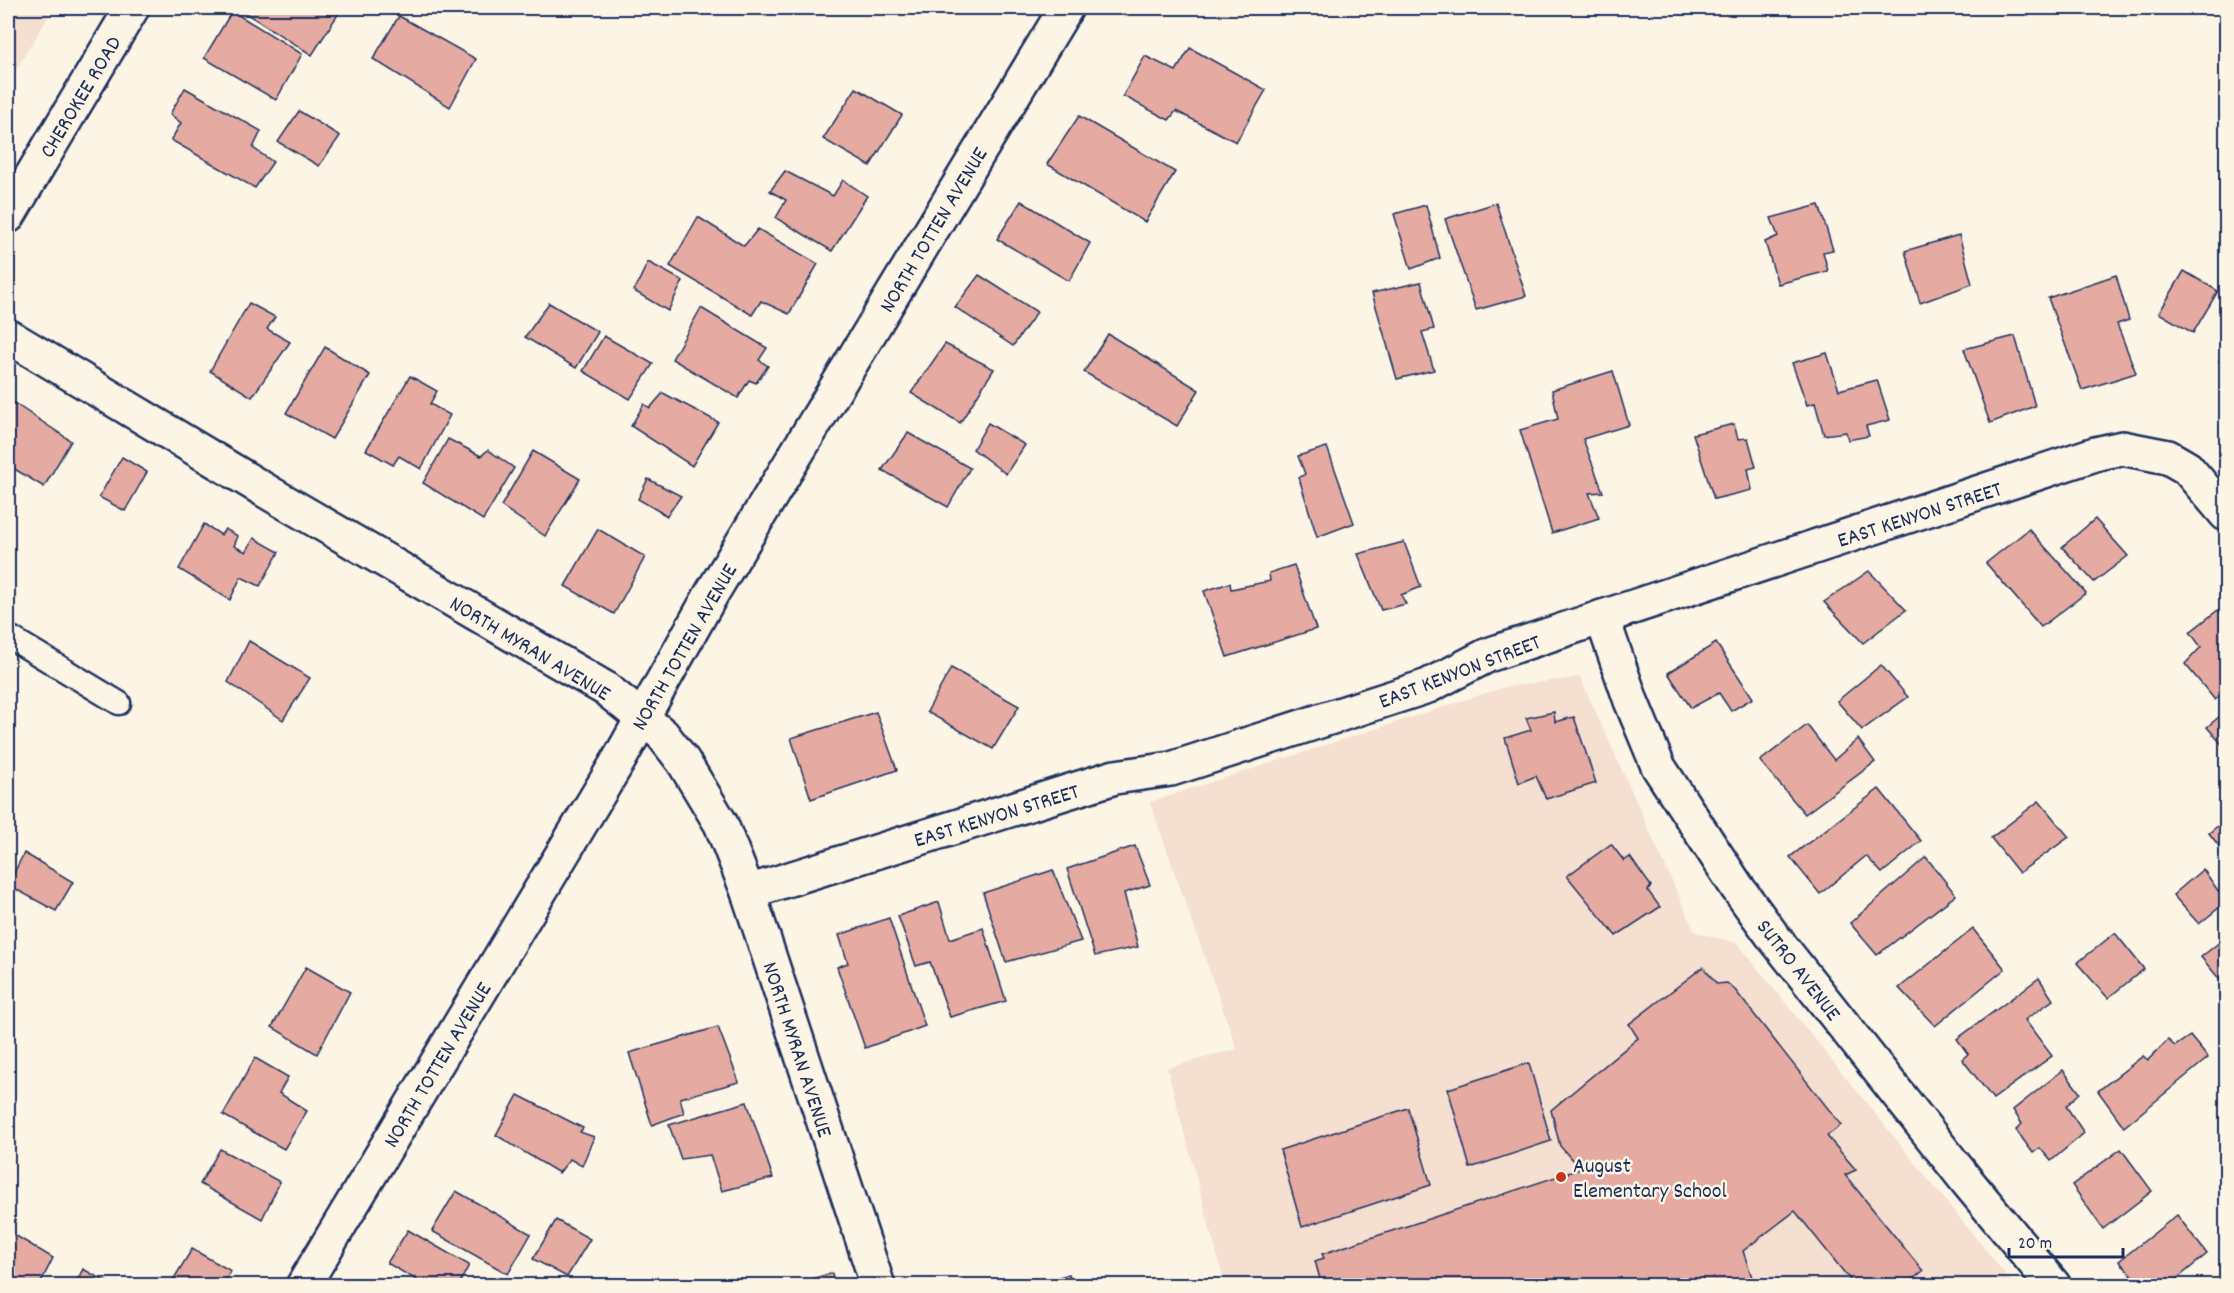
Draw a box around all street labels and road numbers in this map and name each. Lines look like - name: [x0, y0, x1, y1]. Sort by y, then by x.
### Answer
- street label: CHEROKEE ROAD: [33, 31, 131, 165]
- street label: NORTH TOTTEN AVENUE: [873, 142, 997, 319]
- street label: EAST KENYON STREET: [1834, 475, 2006, 558]
- street label: NORTH TOTTEN AVENUE: [626, 558, 747, 737]
- street label: NORTH MYRAN AVENUE: [443, 590, 616, 710]
- street label: EAST KENYON STREET: [1375, 628, 1546, 718]
- street label: EAST KENYON STREET: [911, 777, 1084, 857]
- street label: SUTRO AVENUE: [1748, 914, 1847, 1029]
- street label: NORTH MYRAN AVENUE: [753, 958, 839, 1142]
- street label: NORTH TOTTEN AVENUE: [377, 977, 501, 1154]

